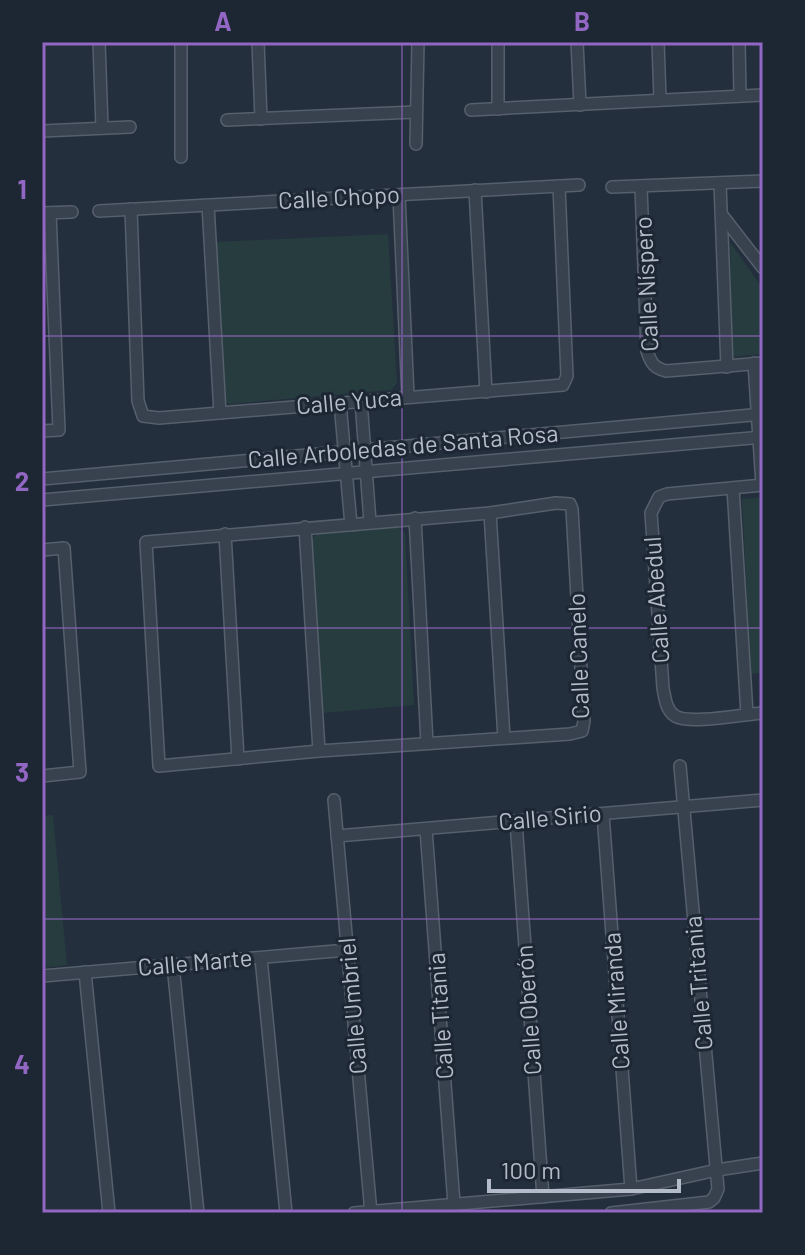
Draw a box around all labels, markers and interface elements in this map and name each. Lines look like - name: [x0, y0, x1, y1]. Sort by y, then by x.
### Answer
- text: A: [214, 5, 232, 36]
- text: B: [574, 5, 590, 36]
- text: 1: [17, 173, 27, 204]
- street label: Calle Chopo: [277, 179, 401, 214]
- street label: Calle Níspero: [627, 216, 664, 353]
- street label: Calle Yuca: [295, 381, 403, 420]
- street label: Calle Arboledas de Santa Rosa: [246, 417, 559, 474]
- text: 2: [15, 465, 29, 496]
- street label: Calle Abedul: [637, 536, 674, 665]
- street label: Calle Canelo: [561, 593, 594, 720]
- text: 3: [15, 756, 29, 787]
- street label: Calle Sirio: [497, 798, 603, 835]
- street label: Calle Tritania: [677, 915, 718, 1052]
- street label: Calle Miranda: [596, 931, 635, 1071]
- street label: Calle Umbriel: [331, 937, 372, 1076]
- street label: Calle Marte: [136, 942, 253, 981]
- street label: Calle Oberón: [508, 944, 547, 1076]
- street label: Calle Titania: [421, 952, 458, 1080]
- text: 4: [14, 1048, 30, 1079]
- scale bar: [489, 1143, 679, 1193]
- text: 100 m: [501, 1155, 561, 1184]

